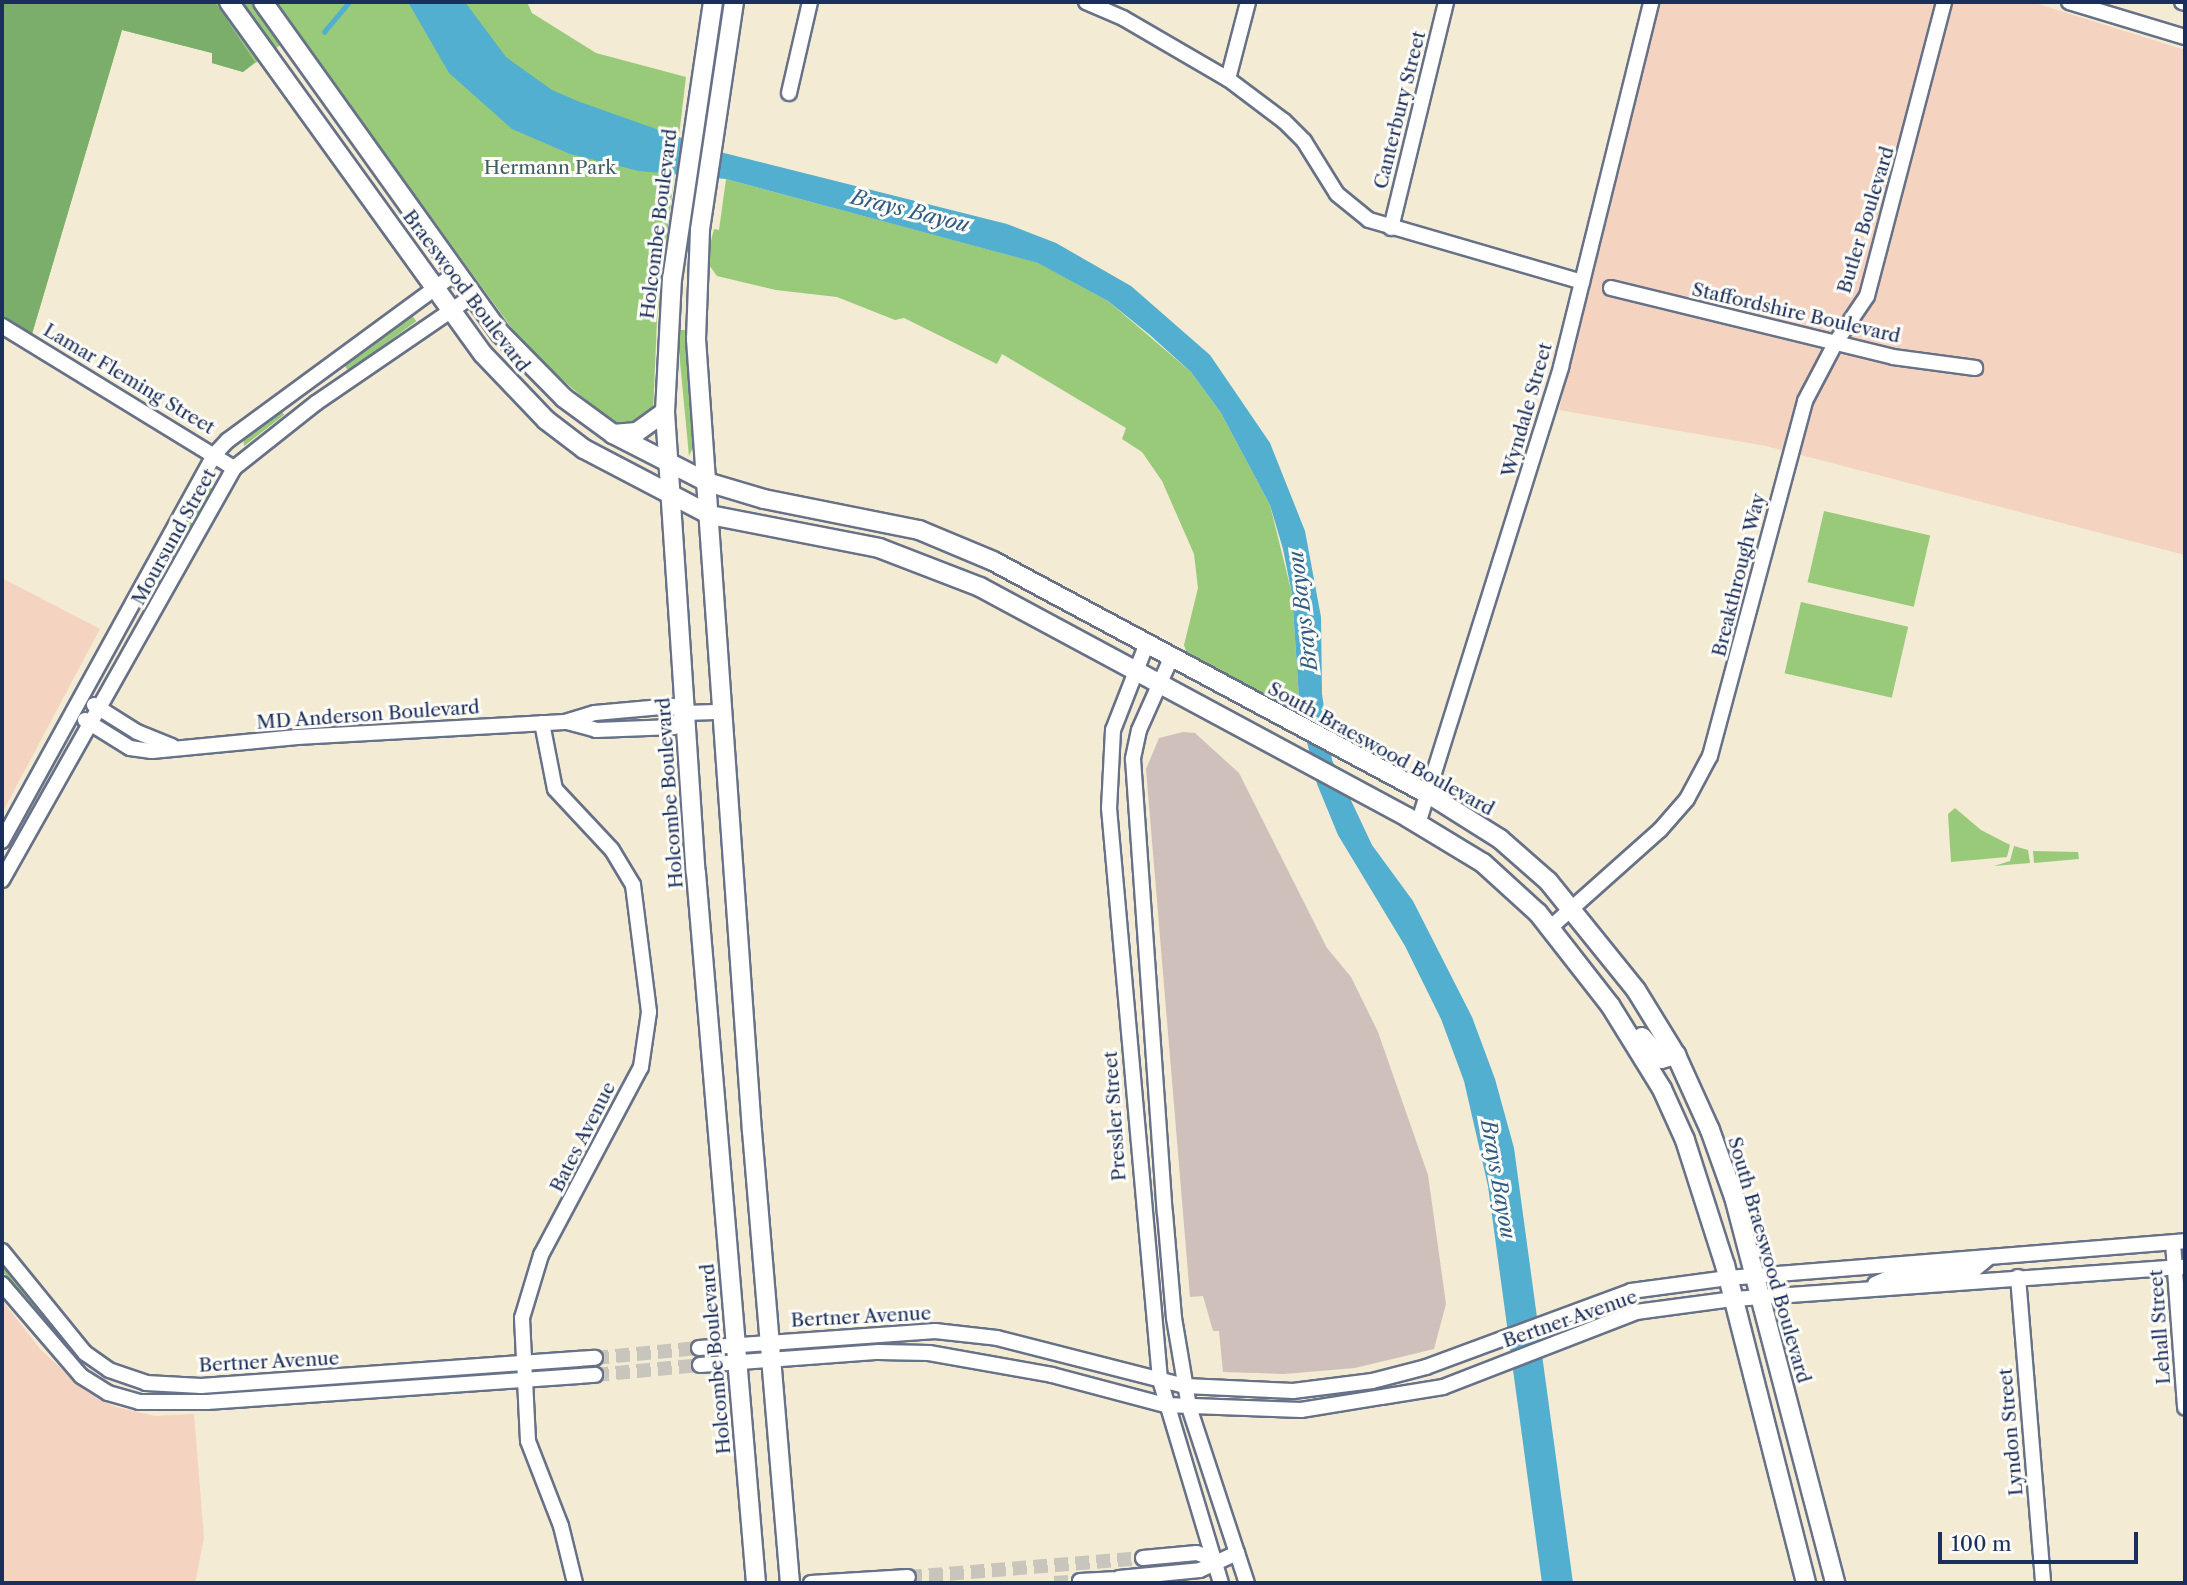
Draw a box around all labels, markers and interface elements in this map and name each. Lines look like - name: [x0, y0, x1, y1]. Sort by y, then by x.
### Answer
- street label: Canterbury Street: [1369, 28, 1431, 192]
- street label: Holcombe Boulevard: [636, 128, 682, 320]
- street label: Butler Boulevard: [1833, 144, 1899, 296]
- park label: Hermann Park: [484, 157, 616, 179]
- water label: Brays Bayou: [848, 184, 972, 238]
- street label: Braeswood Boulevard: [398, 206, 534, 376]
- street label: Staffordshire Boulevard: [1690, 278, 1902, 348]
- street label: Lamar Fleming Street: [39, 319, 219, 439]
- street label: Wyndale Street: [1497, 340, 1557, 480]
- street label: Moursund Street: [127, 465, 221, 609]
- street label: Breakthrough Way: [1708, 491, 1770, 659]
- water label: Brays Bayou: [1283, 550, 1323, 672]
- street label: South Braeswood Boulevard: [1264, 677, 1498, 821]
- street label: MD Anderson Boulevard: [255, 696, 481, 734]
- street label: Holcombe Boulevard: [652, 697, 688, 889]
- street label: Pressler Street: [1099, 1050, 1131, 1182]
- street label: Bates Avenue: [545, 1078, 621, 1196]
- water label: Brays Bayou: [1475, 1117, 1521, 1241]
- street label: South Braeswood Boulevard: [1723, 1134, 1815, 1386]
- street label: Holcombe Boulevard: [696, 1263, 736, 1455]
- street label: Lehall Street: [2145, 1269, 2175, 1385]
- street label: Bertner Avenue: [1499, 1285, 1641, 1353]
- street label: Bertner Avenue: [790, 1302, 932, 1332]
- street label: Bertner Avenue: [198, 1347, 340, 1377]
- street label: Lyndon Street: [1994, 1367, 2028, 1497]
- scale bar: [1942, 1518, 2142, 1562]
- text: 100 m: [1951, 1531, 2012, 1556]

